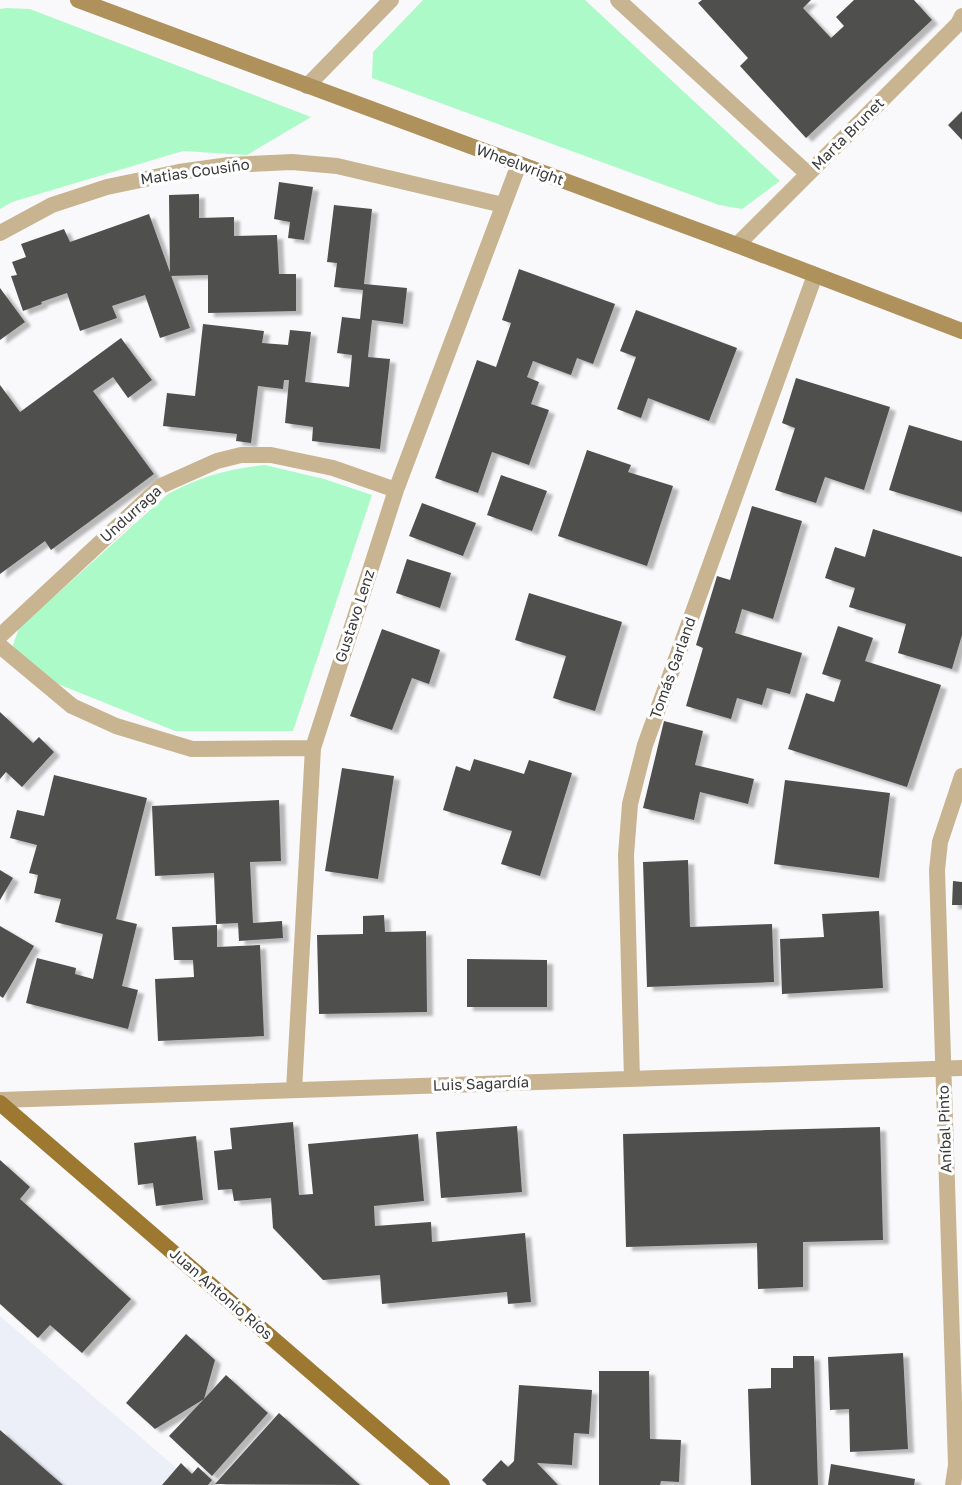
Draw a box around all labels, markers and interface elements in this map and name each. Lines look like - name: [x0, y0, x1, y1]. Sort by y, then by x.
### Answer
- street label: Marta Brunet: [807, 93, 887, 173]
- street label: Wheelwright: [474, 140, 567, 188]
- street label: Matias Cousiño: [139, 154, 251, 188]
- street label: Undurraga: [96, 481, 165, 545]
- street label: Gustavo Lenz: [331, 567, 378, 664]
- street label: Tomás Garland: [645, 614, 699, 721]
- street label: Luis Sagardía: [433, 1072, 529, 1094]
- street label: Aníbal Pinto: [933, 1085, 955, 1173]
- street label: Juan Antonio Ríos: [167, 1244, 277, 1343]

